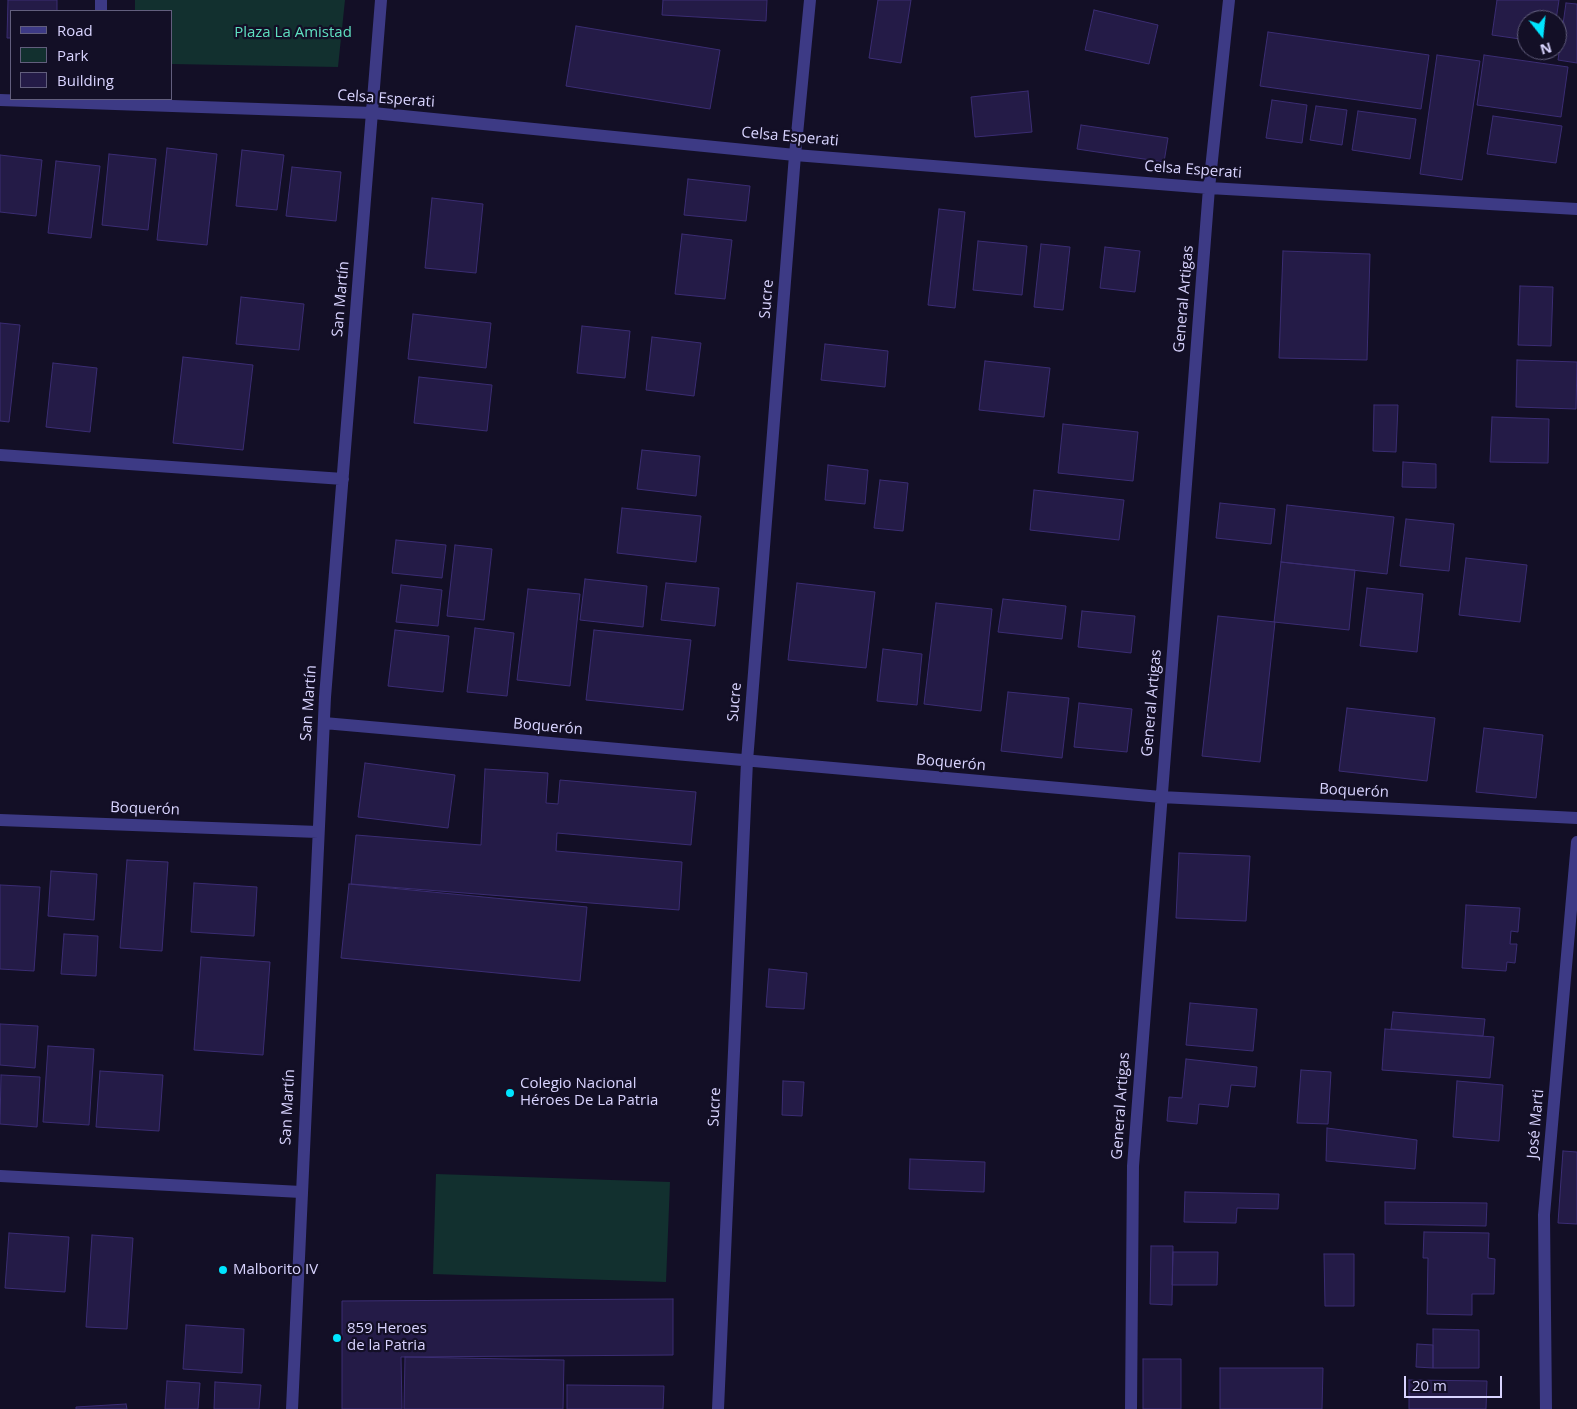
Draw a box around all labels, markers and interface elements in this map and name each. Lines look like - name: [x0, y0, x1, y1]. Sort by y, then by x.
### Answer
- legend: [10, 10, 172, 100]
- north arrow: [1517, 10, 1567, 60]
- text: Road: [57, 20, 93, 40]
- park label: Plaza La Amistad: [234, 24, 352, 42]
- text: N: [1538, 38, 1554, 60]
- text: Park: [57, 45, 88, 65]
- text: Building: [57, 70, 114, 90]
- street label: Celsa Esperati: [337, 87, 435, 111]
- street label: Celsa Esperati: [741, 124, 839, 150]
- street label: Celsa Esperati: [1144, 158, 1242, 182]
- street label: General Artigas: [1170, 245, 1198, 353]
- street label: San Martín: [329, 260, 353, 338]
- street label: Sucre: [756, 279, 778, 319]
- street label: General Artigas: [1138, 649, 1166, 757]
- street label: San Martín: [297, 664, 321, 742]
- street label: Sucre: [724, 682, 746, 722]
- street label: Boquerón: [512, 715, 584, 739]
- street label: Boquerón: [915, 751, 987, 775]
- street label: Boquerón: [1319, 780, 1389, 802]
- street label: Boquerón: [110, 799, 180, 819]
- street label: General Artigas: [1108, 1052, 1134, 1160]
- street label: San Martín: [277, 1069, 299, 1145]
- place label: Colegio Nacional Héroes De La Patria: [520, 1075, 658, 1110]
- marker: Colegio Nacional Héroes De La Patria: [504, 1087, 516, 1099]
- street label: Sucre: [705, 1087, 725, 1127]
- street label: José Marti: [1524, 1089, 1548, 1159]
- place label: Malborito IV: [233, 1261, 318, 1279]
- marker: Malborito IV: [217, 1264, 229, 1276]
- place label: 859 Heroes de la Patria: [347, 1320, 427, 1355]
- marker: 859 Heroes de la Patria: [331, 1332, 343, 1344]
- scale bar: [1407, 1366, 1504, 1398]
- text: 20 m: [1412, 1375, 1447, 1395]

